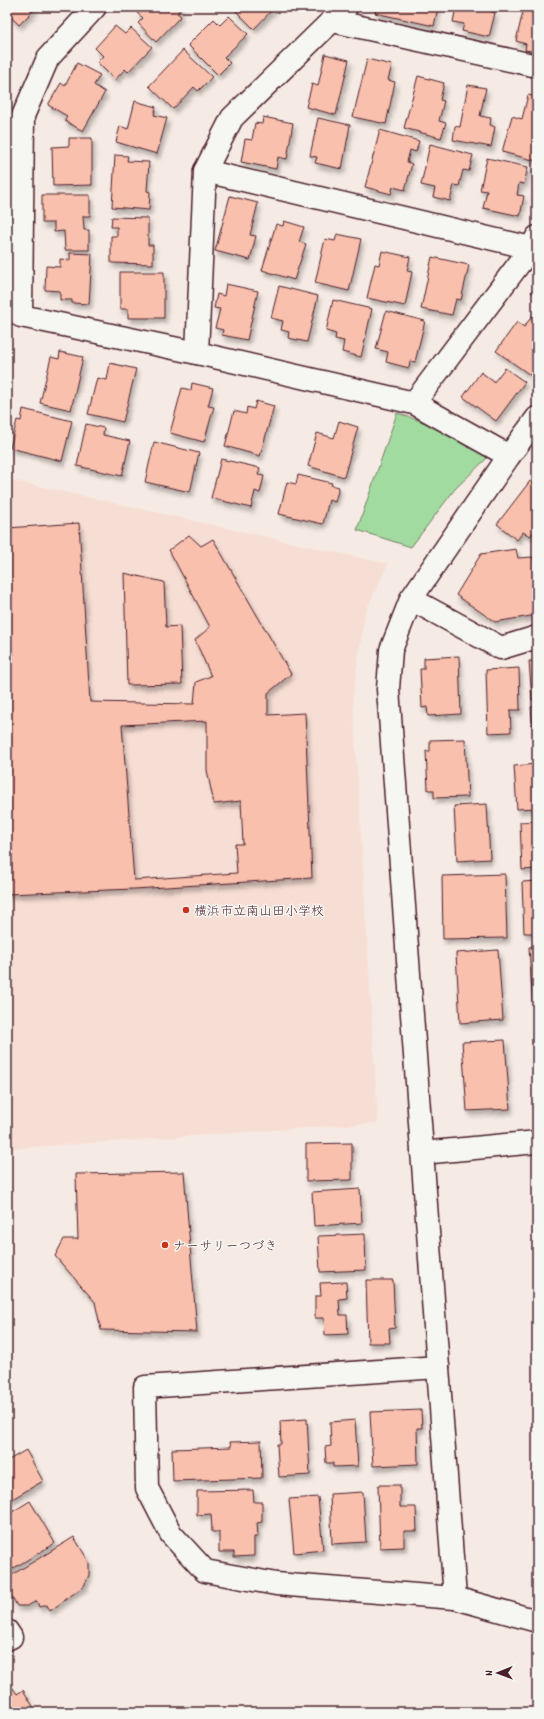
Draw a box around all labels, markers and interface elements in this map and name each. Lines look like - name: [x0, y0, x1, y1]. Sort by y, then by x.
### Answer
- place label: 横浜市立南山田小学校: [194, 903, 324, 922]
- marker: 横浜市立南山田小学校: [181, 905, 191, 915]
- place label: ナーサリーつづき: [173, 1238, 278, 1257]
- marker: ナーサリーつづき: [160, 1240, 170, 1250]
- north arrow: [478, 1653, 518, 1693]
- text: N: [482, 1670, 498, 1676]

